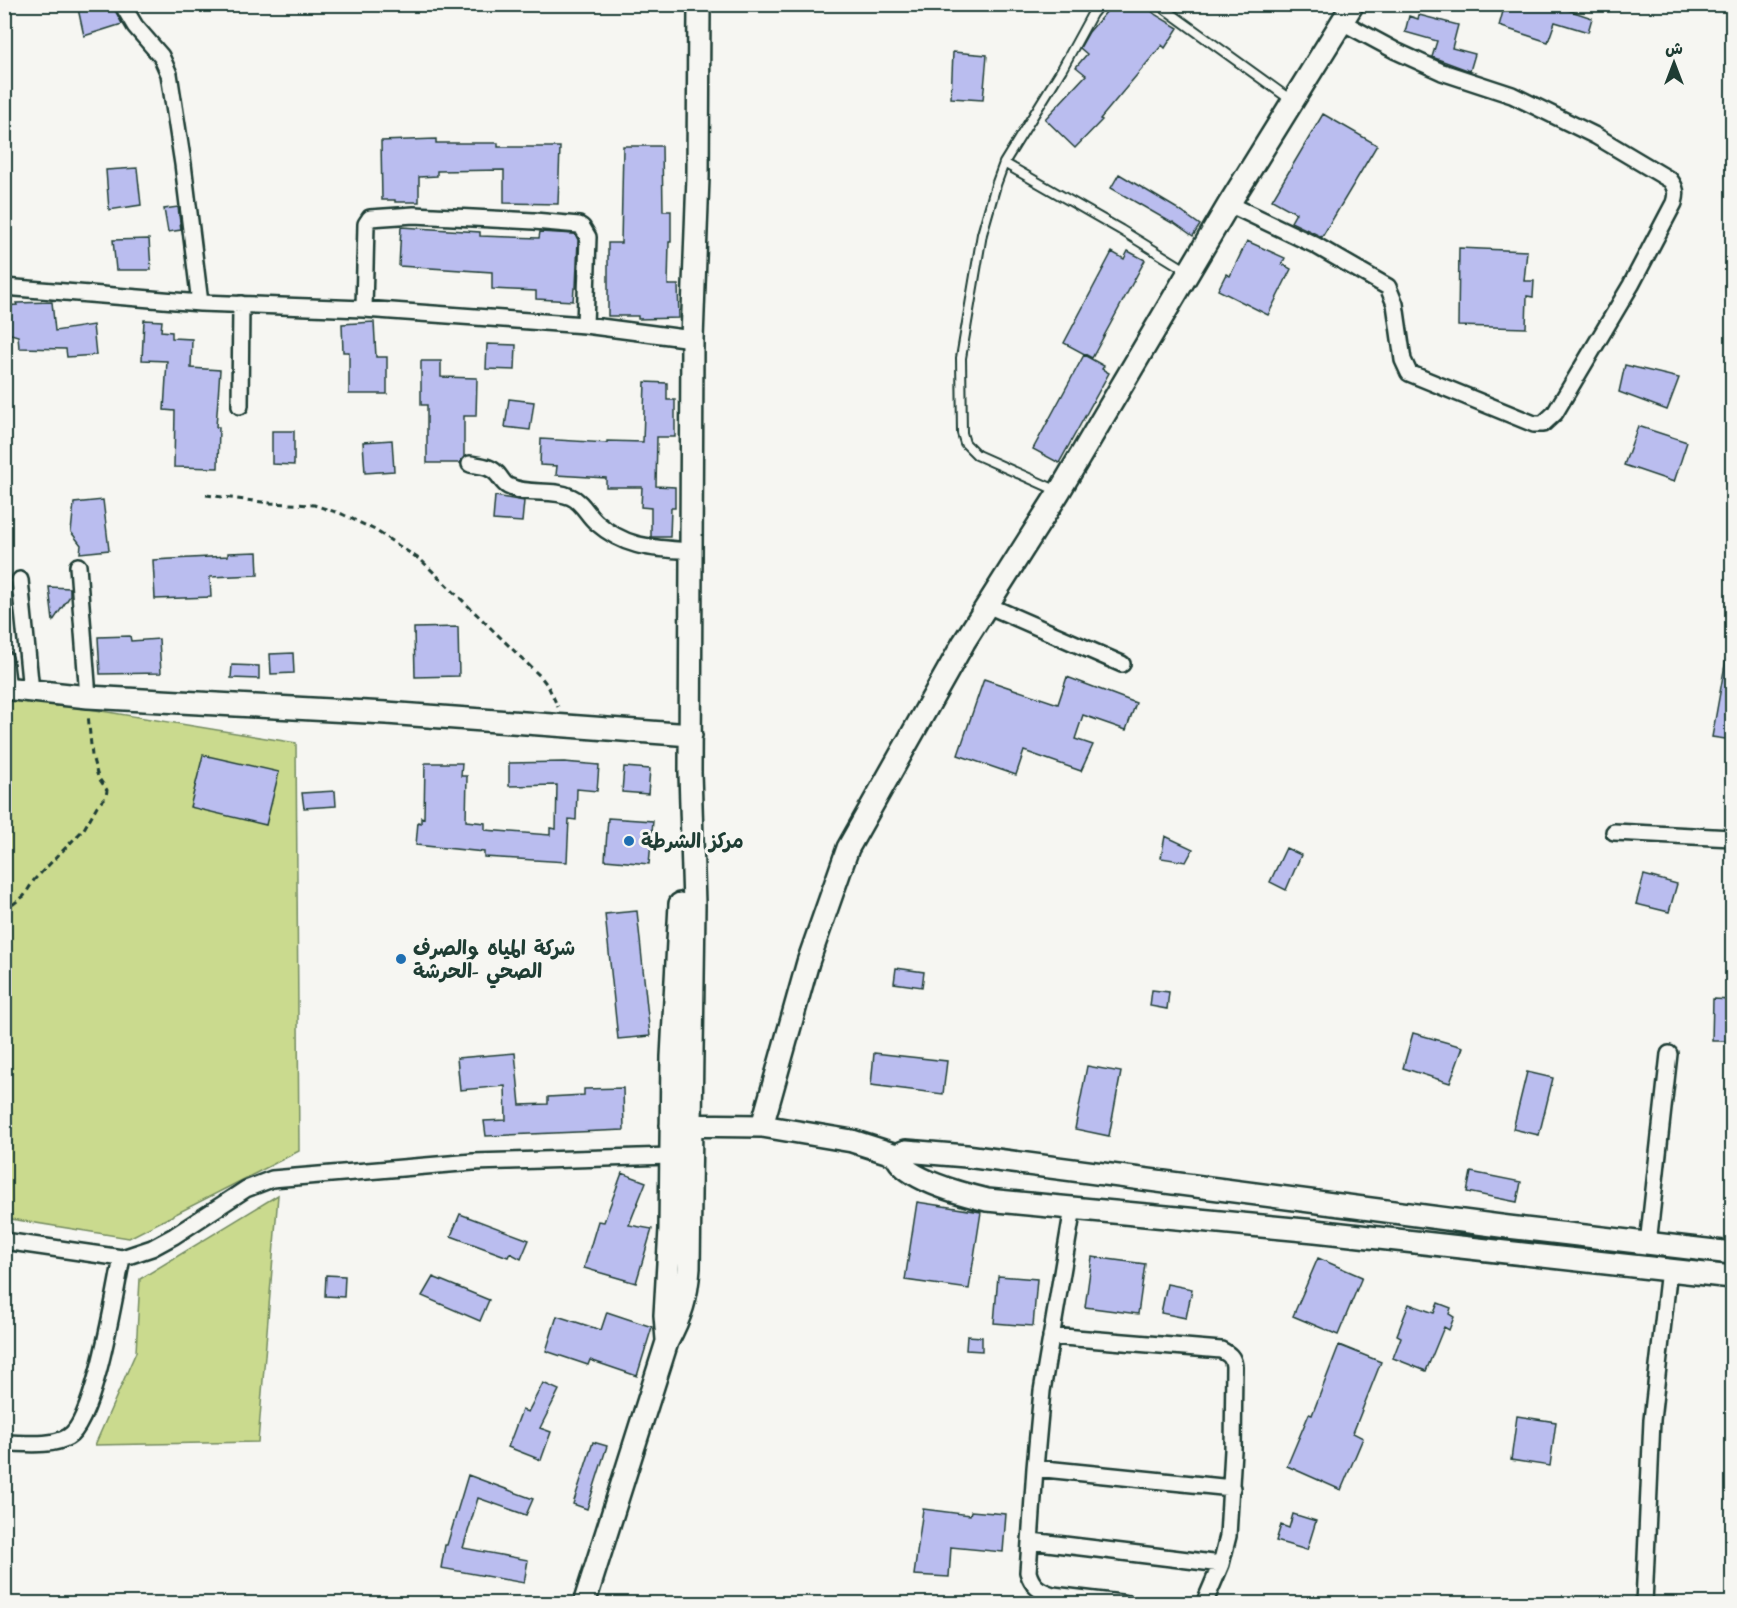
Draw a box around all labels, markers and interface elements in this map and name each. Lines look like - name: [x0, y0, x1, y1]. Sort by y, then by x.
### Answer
- north arrow: [1644, 33, 1704, 93]
- text: ش: [1665, 38, 1683, 60]
- place label: مركز الشرطة: [641, 828, 744, 856]
- marker: مركز الشرطة: [622, 834, 636, 848]
- place label: شركة المياه والصرف الصحي -الحرشة: [413, 935, 575, 989]
- marker: شركة المياه والصرف الصحي -الحرشة: [394, 952, 408, 966]

